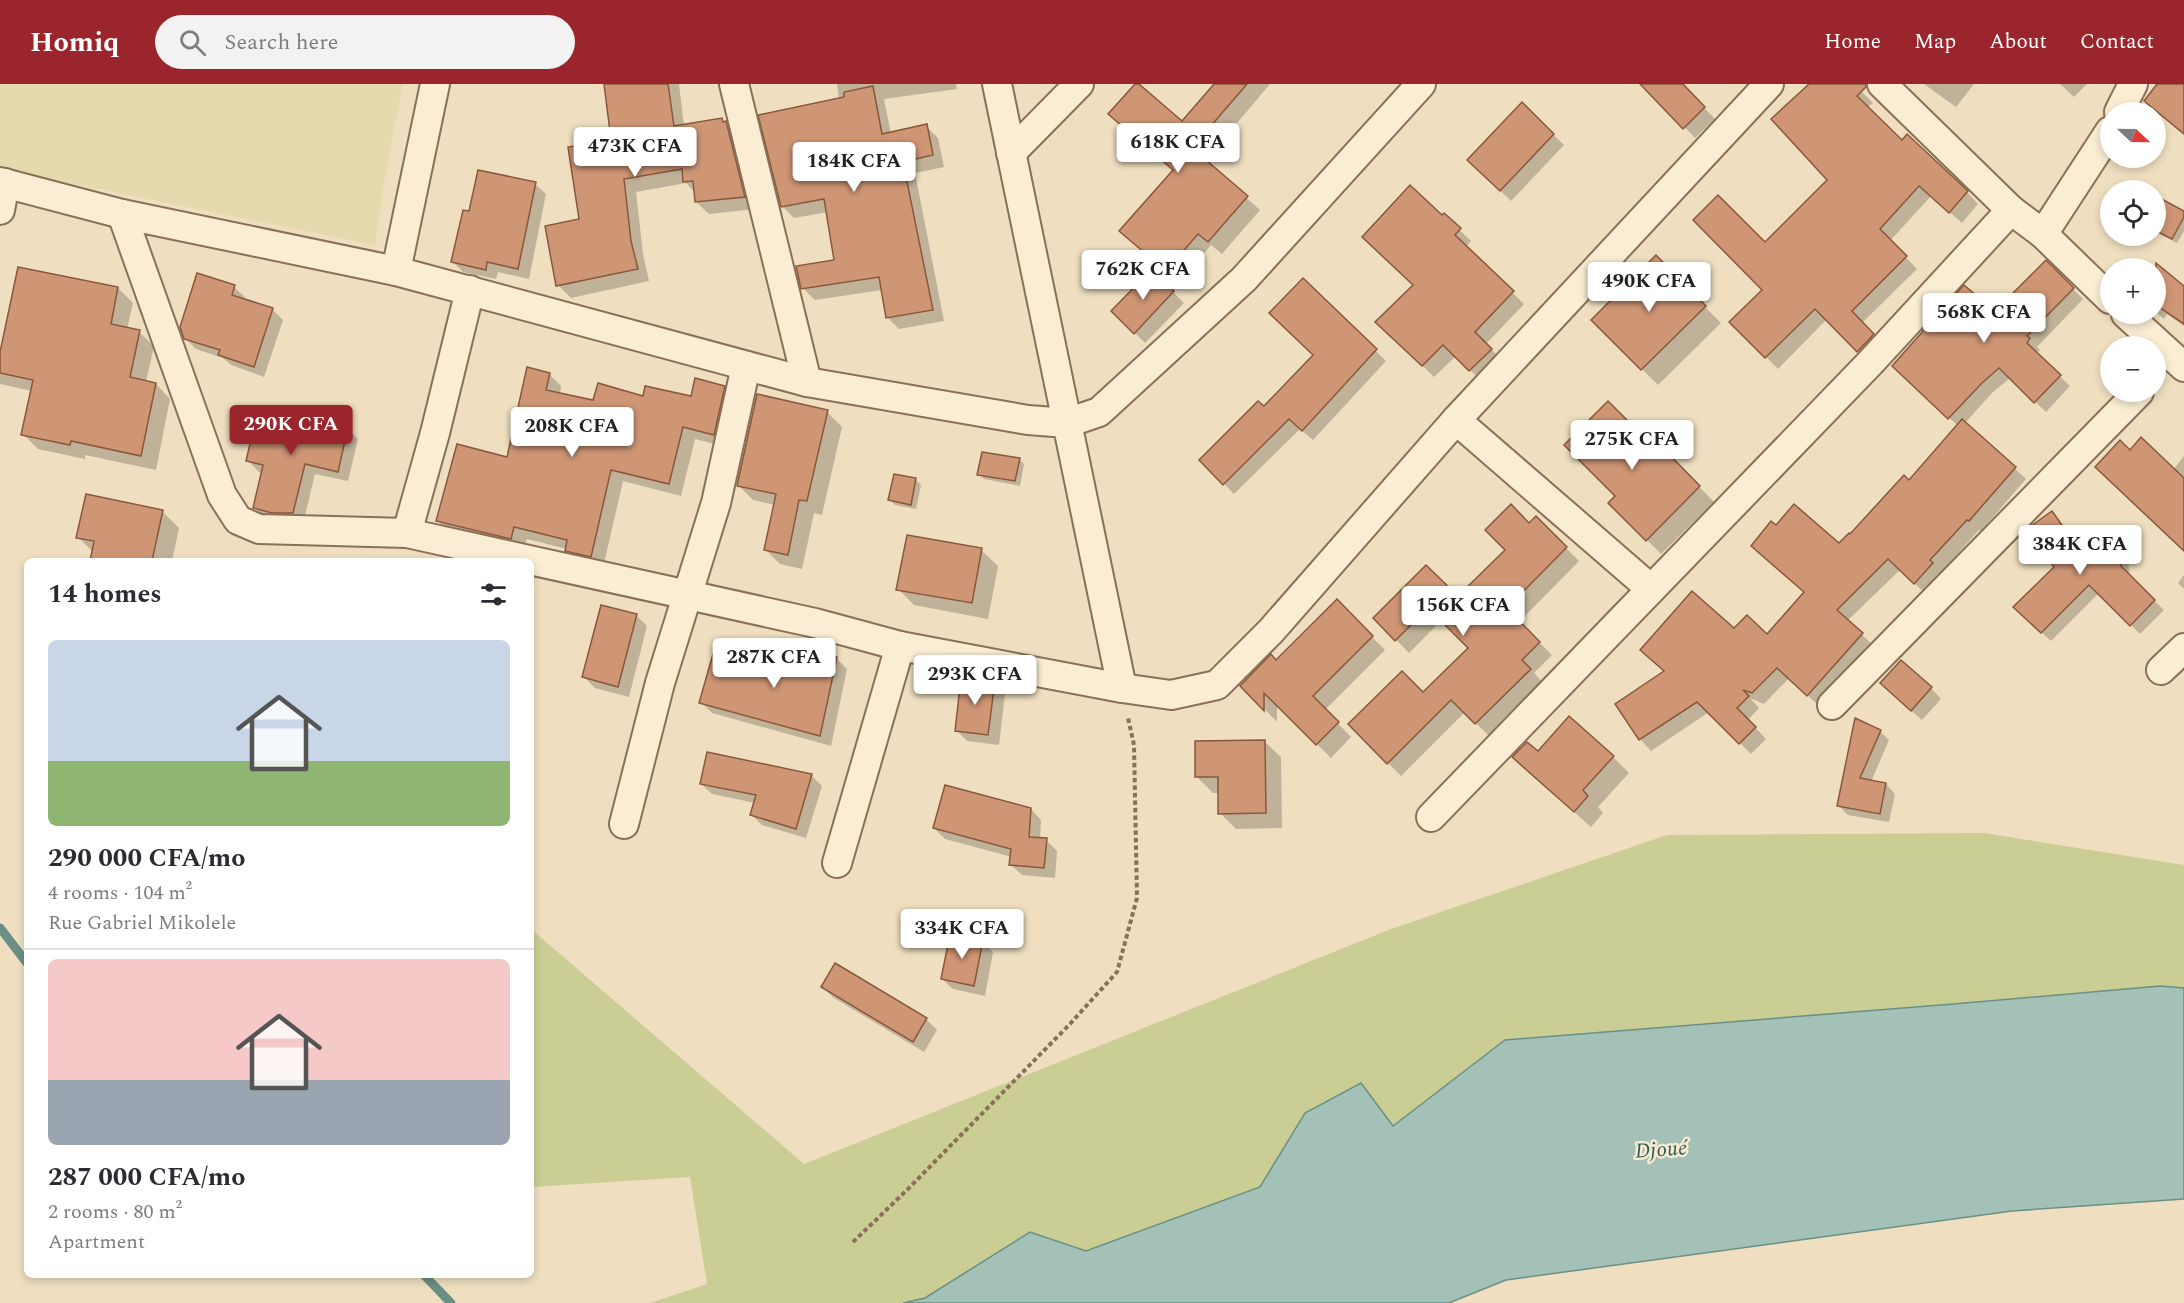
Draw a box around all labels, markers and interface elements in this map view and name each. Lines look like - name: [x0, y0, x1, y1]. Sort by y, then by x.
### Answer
- search box: [155, 15, 575, 69]
- text: Homiq: [30, 21, 119, 64]
- icon: search: [176, 26, 209, 59]
- text: Search here: [224, 26, 339, 59]
- text: Home: [1824, 26, 1881, 58]
- text: Map: [1914, 26, 1956, 58]
- text: About: [1989, 26, 2047, 58]
- text: Contact: [2080, 26, 2154, 58]
- north arrow: [2100, 102, 2166, 168]
- map controls: [2100, 102, 2166, 402]
- pin: 618K CFA: [1116, 123, 1240, 174]
- pin: 473K CFA: [573, 127, 697, 178]
- text: 618K CFA: [1131, 127, 1225, 157]
- text: 473K CFA: [588, 131, 682, 161]
- pin: 184K CFA: [792, 142, 916, 193]
- text: 184K CFA: [807, 146, 901, 176]
- button: locate: [2100, 180, 2166, 246]
- pin: 762K CFA: [1081, 250, 1205, 301]
- text: 762K CFA: [1096, 254, 1190, 284]
- button: +: [2100, 258, 2166, 324]
- pin: 490K CFA: [1587, 262, 1711, 313]
- text: 490K CFA: [1602, 266, 1696, 296]
- pin: 568K CFA: [1922, 293, 2046, 344]
- text: 568K CFA: [1937, 297, 2031, 327]
- button: −: [2100, 336, 2166, 402]
- pin: 290K CFA: [229, 405, 353, 456]
- pin: 208K CFA: [510, 407, 634, 458]
- text: 290K CFA: [244, 409, 338, 439]
- text: 208K CFA: [525, 411, 619, 441]
- pin: 275K CFA: [1570, 420, 1694, 471]
- text: 275K CFA: [1585, 424, 1679, 454]
- pin: 384K CFA: [2018, 525, 2142, 576]
- text: 384K CFA: [2033, 529, 2127, 559]
- text: 14 homes: [48, 574, 162, 614]
- icon: filters: [477, 578, 510, 611]
- pin: 156K CFA: [1401, 586, 1525, 637]
- text: 156K CFA: [1416, 590, 1510, 620]
- pin: 287K CFA: [712, 638, 836, 689]
- text: 287K CFA: [727, 642, 821, 672]
- pin: 293K CFA: [913, 655, 1037, 706]
- text: 293K CFA: [928, 659, 1022, 689]
- icon: home: [225, 679, 333, 787]
- text: 290 000 CFA/mo: [48, 838, 246, 878]
- text: 4 rooms · 104 m²: [48, 878, 192, 908]
- text: Rue Gabriel Mikolele: [48, 908, 236, 938]
- pin: 334K CFA: [900, 909, 1024, 960]
- text: 334K CFA: [915, 913, 1009, 943]
- icon: home: [225, 998, 333, 1106]
- water label: Djoué: [1634, 1132, 1690, 1168]
- text: 287 000 CFA/mo: [48, 1157, 246, 1197]
- text: 2 rooms · 80 m²: [48, 1197, 182, 1227]
- text: Apartment: [48, 1227, 145, 1257]

